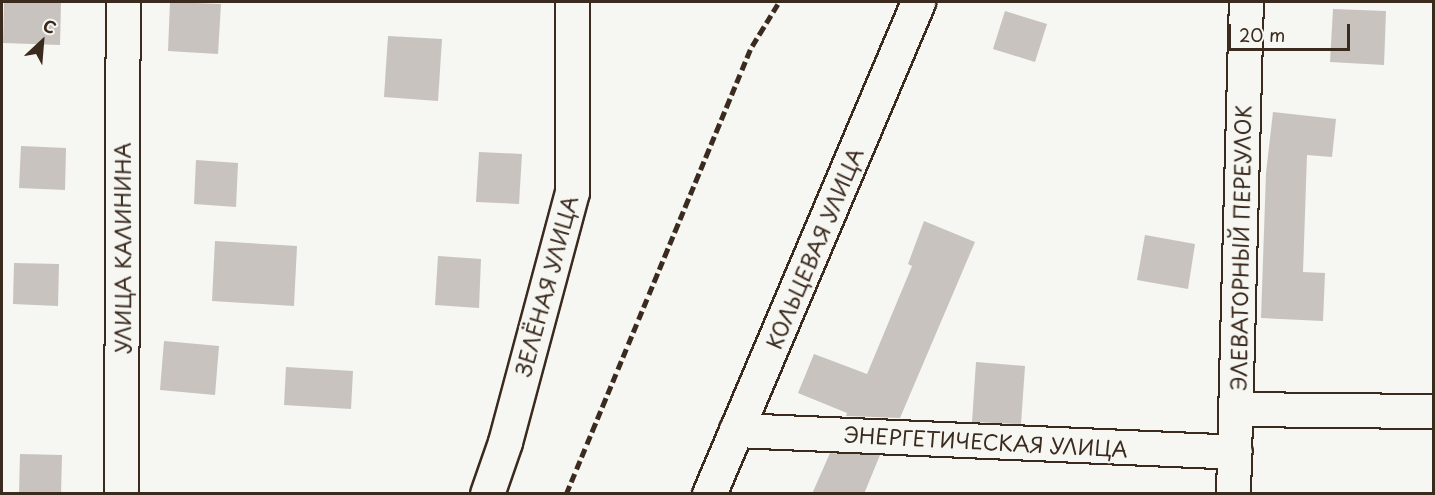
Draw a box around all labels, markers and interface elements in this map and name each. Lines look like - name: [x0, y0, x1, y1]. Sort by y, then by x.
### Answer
- north arrow: [12, 12, 72, 72]
- text: С: [39, 12, 61, 39]
- scale bar: [1231, 12, 1352, 50]
- text: 20 m: [1239, 21, 1285, 48]
- street label: ЭЛЕВАТОРНЫЙ ПЕРЕУЛОК: [1225, 104, 1255, 392]
- street label: УЛИЦА КАЛИНИНА: [109, 142, 135, 354]
- street label: КОЛЬЦЕВАЯ УЛИЦА: [760, 144, 868, 352]
- street label: ЗЕЛЁНАЯ УЛИЦА: [510, 193, 582, 379]
- street label: ЭНЕРГЕТИЧЕСКАЯ УЛИЦА: [844, 421, 1128, 461]

